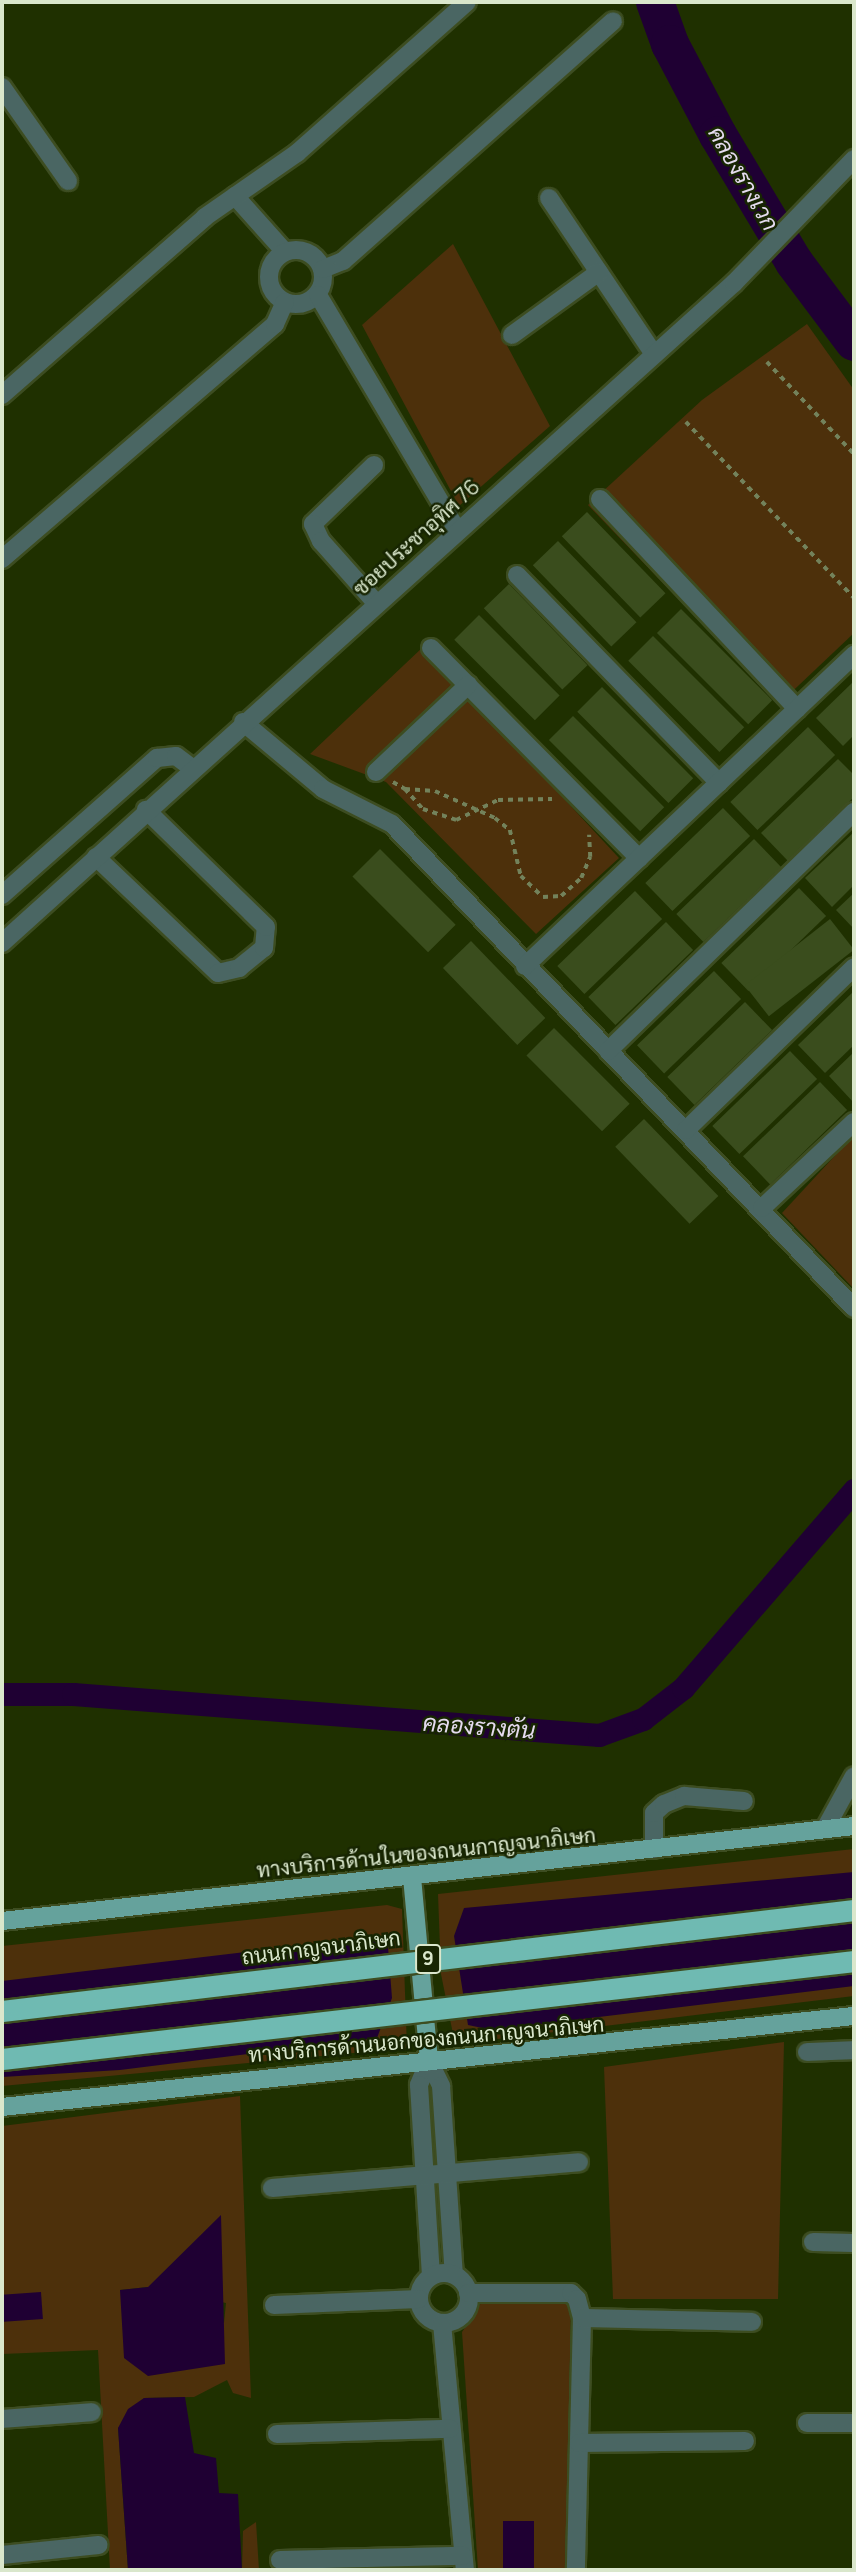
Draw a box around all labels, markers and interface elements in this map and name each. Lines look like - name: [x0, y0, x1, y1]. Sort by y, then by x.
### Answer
- water label: คลองรางเวก: [703, 121, 785, 235]
- street label: ซอยประชาอุทิศ 76: [347, 473, 485, 601]
- water label: คลองรางตัน: [422, 1708, 536, 1744]
- street label: ทางบริการด้านในของถนนกาญจนาภิเษก: [255, 1822, 597, 1882]
- street label: ถนนกาญจนาภิเษก: [240, 1925, 402, 1969]
- road number: 9: [414, 1943, 442, 1974]
- street label: ทางบริการด้านนอกของถนนกาญจนาภิเษก: [247, 2011, 605, 2067]

